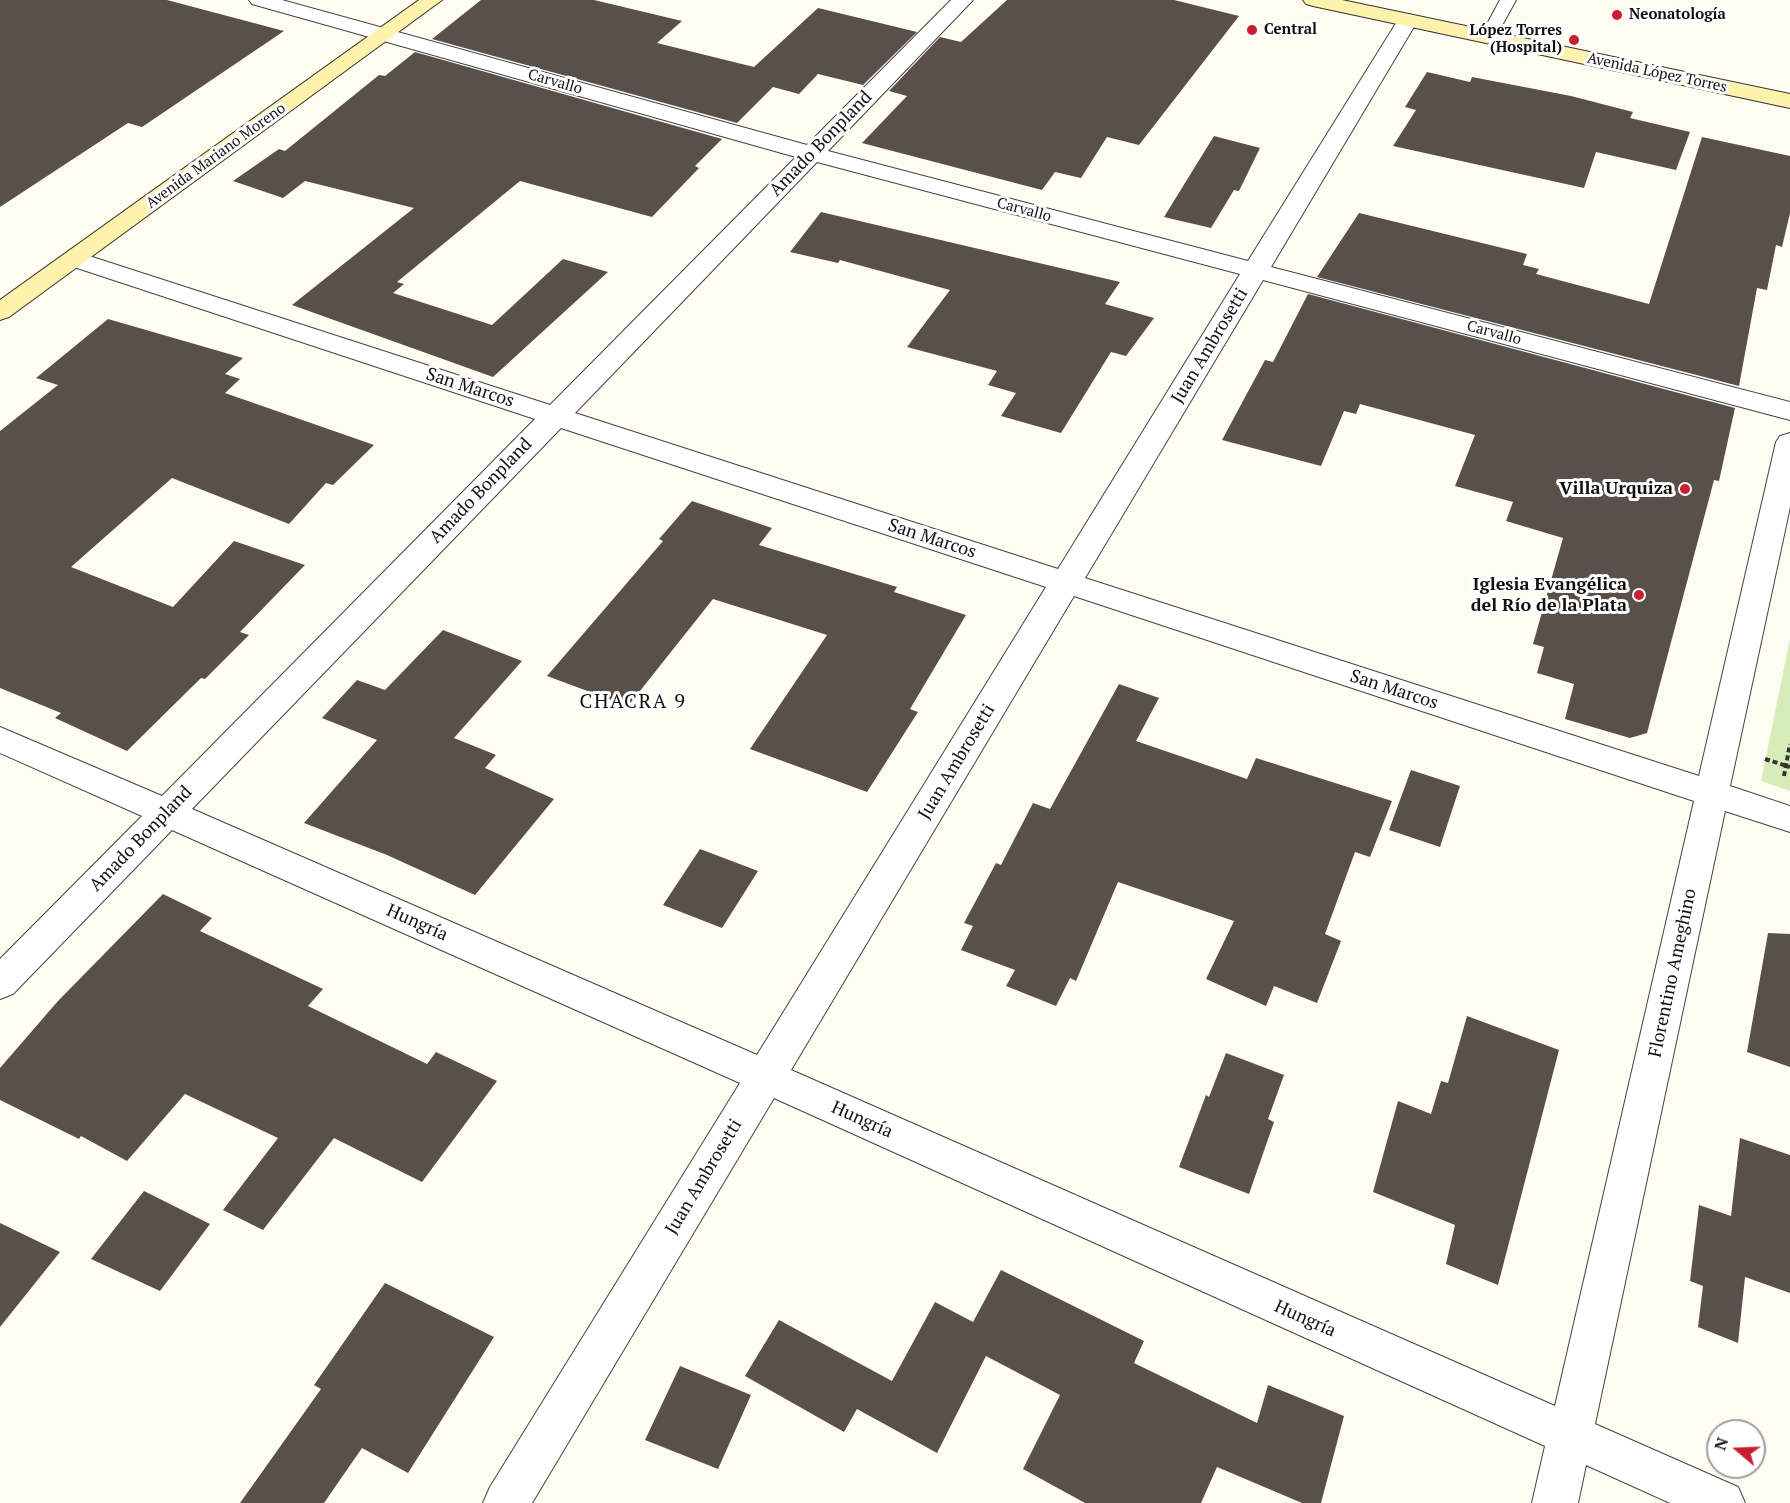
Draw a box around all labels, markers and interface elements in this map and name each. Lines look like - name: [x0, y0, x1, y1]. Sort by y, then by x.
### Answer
- place label: Neonatología: [1629, 6, 1726, 24]
- marker: Neonatología: [1610, 8, 1624, 22]
- place label: Central: [1264, 21, 1317, 39]
- place label: López Torres (Hospital): [1470, 22, 1562, 57]
- marker: Central: [1245, 23, 1259, 37]
- marker: López Torres (Hospital): [1567, 33, 1581, 47]
- street label: Avenida López Torres: [1585, 49, 1729, 97]
- street label: Carvallo: [526, 66, 584, 98]
- street label: Amado Bonpland: [765, 87, 877, 201]
- street label: Avenida Mariano Moreno: [143, 99, 289, 213]
- street label: Carvallo: [995, 194, 1053, 226]
- street label: Juan Ambrosetti: [1167, 284, 1253, 408]
- street label: Carvallo: [1465, 317, 1523, 349]
- street label: San Marcos: [423, 364, 517, 412]
- street label: Amado Bonpland: [425, 434, 537, 548]
- place label: Villa Urquiza: [1559, 478, 1673, 500]
- marker: Villa Urquiza: [1678, 482, 1692, 496]
- street label: San Marcos: [885, 515, 979, 563]
- place label: Iglesia Evangélica del Río de la Plata: [1471, 574, 1627, 616]
- marker: Iglesia Evangélica del Río de la Plata: [1632, 588, 1646, 602]
- street label: San Marcos: [1347, 666, 1441, 714]
- district label: CHACRA 9: [580, 690, 686, 714]
- street label: Juan Ambrosetti: [914, 700, 1000, 824]
- street label: Amado Bonpland: [85, 782, 197, 896]
- street label: Florentino Ameghino: [1645, 887, 1701, 1059]
- street label: Hungría: [383, 900, 451, 946]
- street label: Hungría: [828, 1097, 896, 1143]
- street label: Juan Ambrosetti: [661, 1115, 747, 1239]
- street label: Hungría: [1271, 1296, 1339, 1342]
- north arrow: [1706, 1419, 1766, 1479]
- text: N: [1708, 1434, 1733, 1453]

